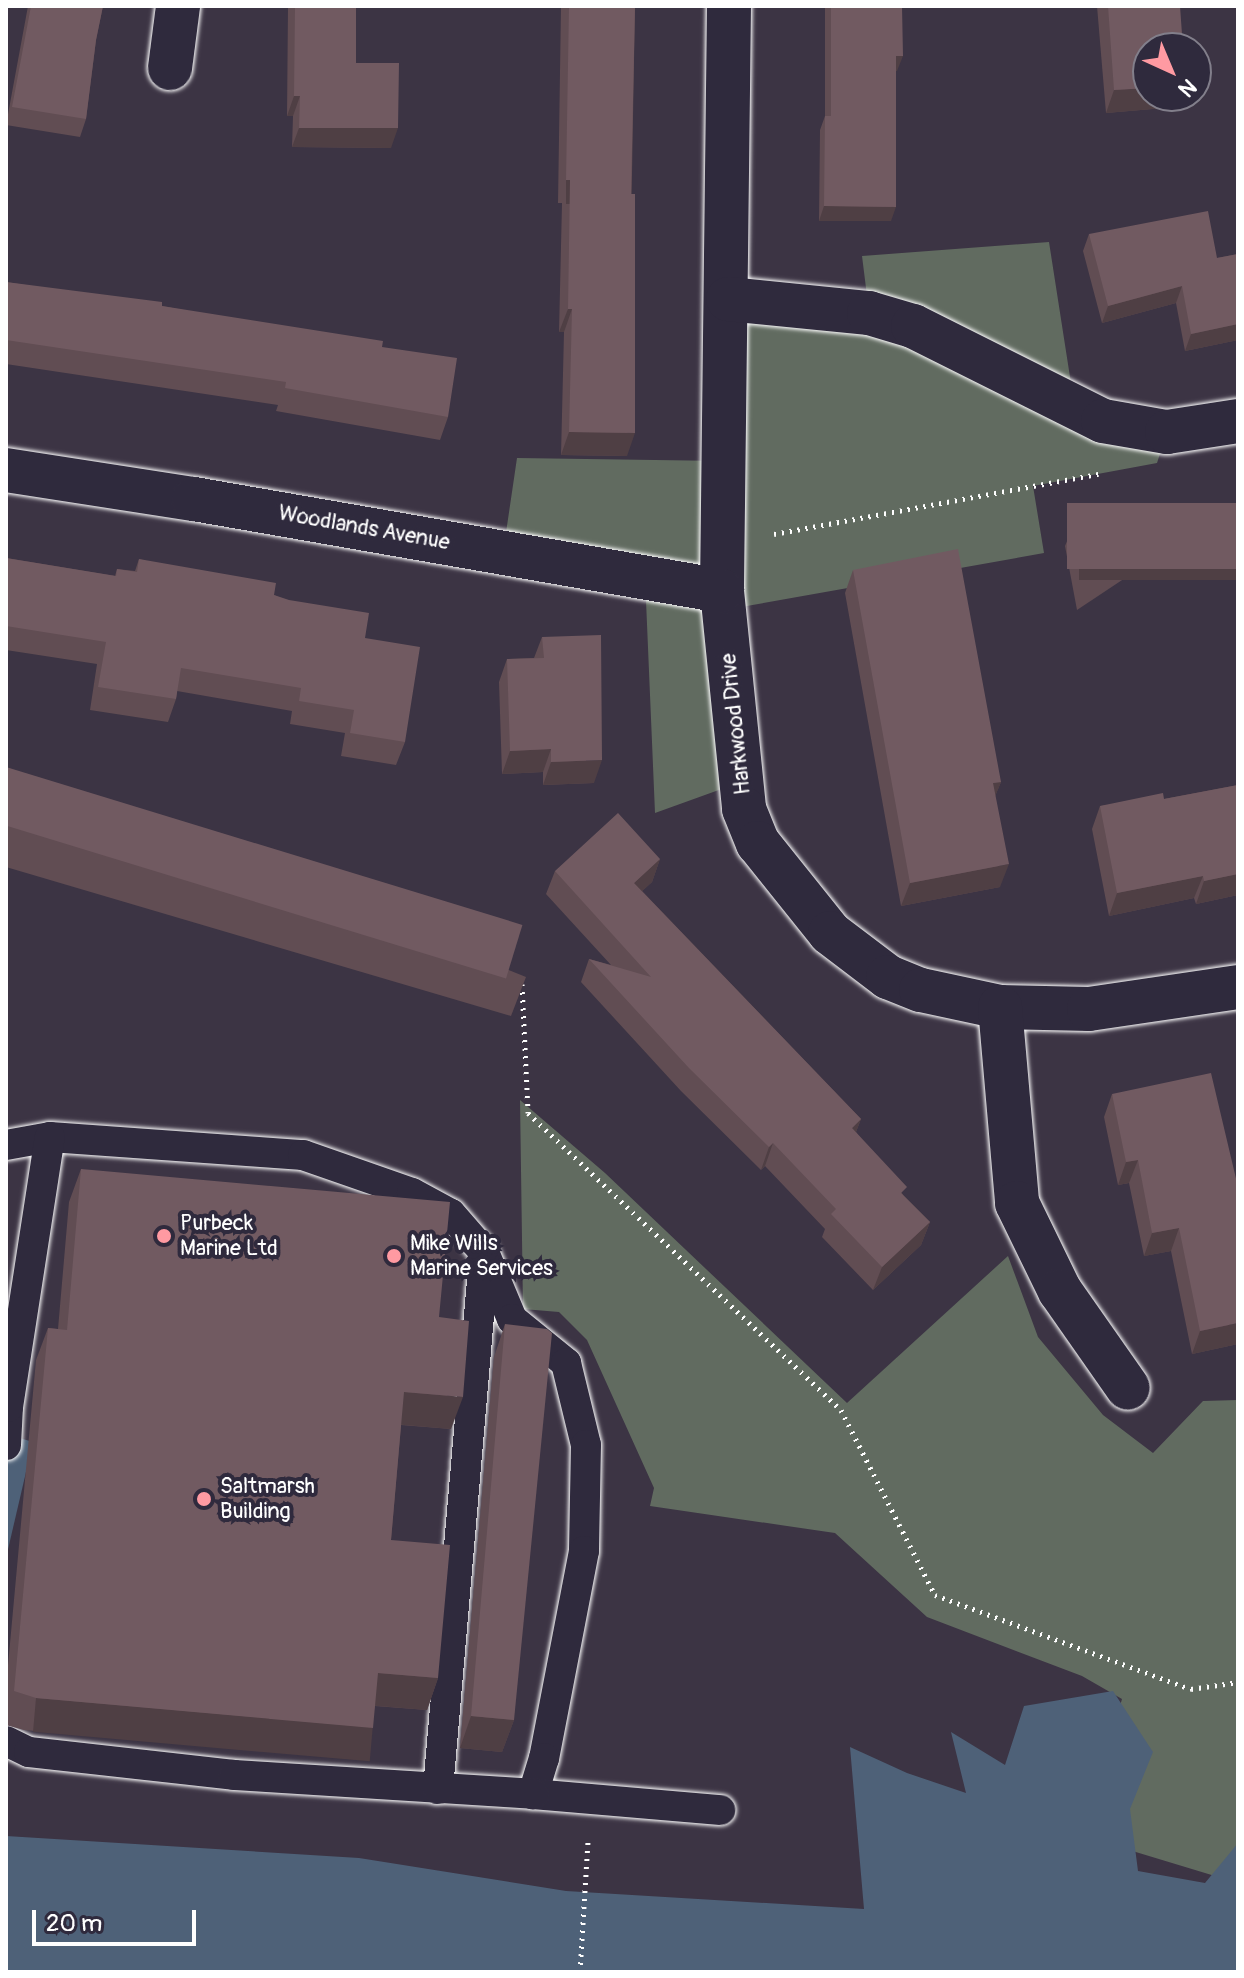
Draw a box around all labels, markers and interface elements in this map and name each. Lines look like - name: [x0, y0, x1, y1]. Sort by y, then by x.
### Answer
- north arrow: [1132, 32, 1212, 112]
- text: N: [1172, 73, 1202, 103]
- street label: Woodlands Avenue: [276, 500, 452, 556]
- street label: Harkwood Drive: [715, 652, 757, 796]
- place label: Purbeck Marine Ltd: [180, 1210, 278, 1262]
- marker: Purbeck Marine Ltd: [155, 1227, 173, 1245]
- place label: Mike Wills Marine Services: [410, 1230, 553, 1282]
- marker: Mike Wills Marine Services: [385, 1247, 403, 1265]
- place label: Saltmarsh Building: [220, 1473, 315, 1524]
- marker: Saltmarsh Building: [195, 1490, 213, 1508]
- scale bar: [36, 1894, 200, 1944]
- text: 20 m: [46, 1909, 102, 1938]

